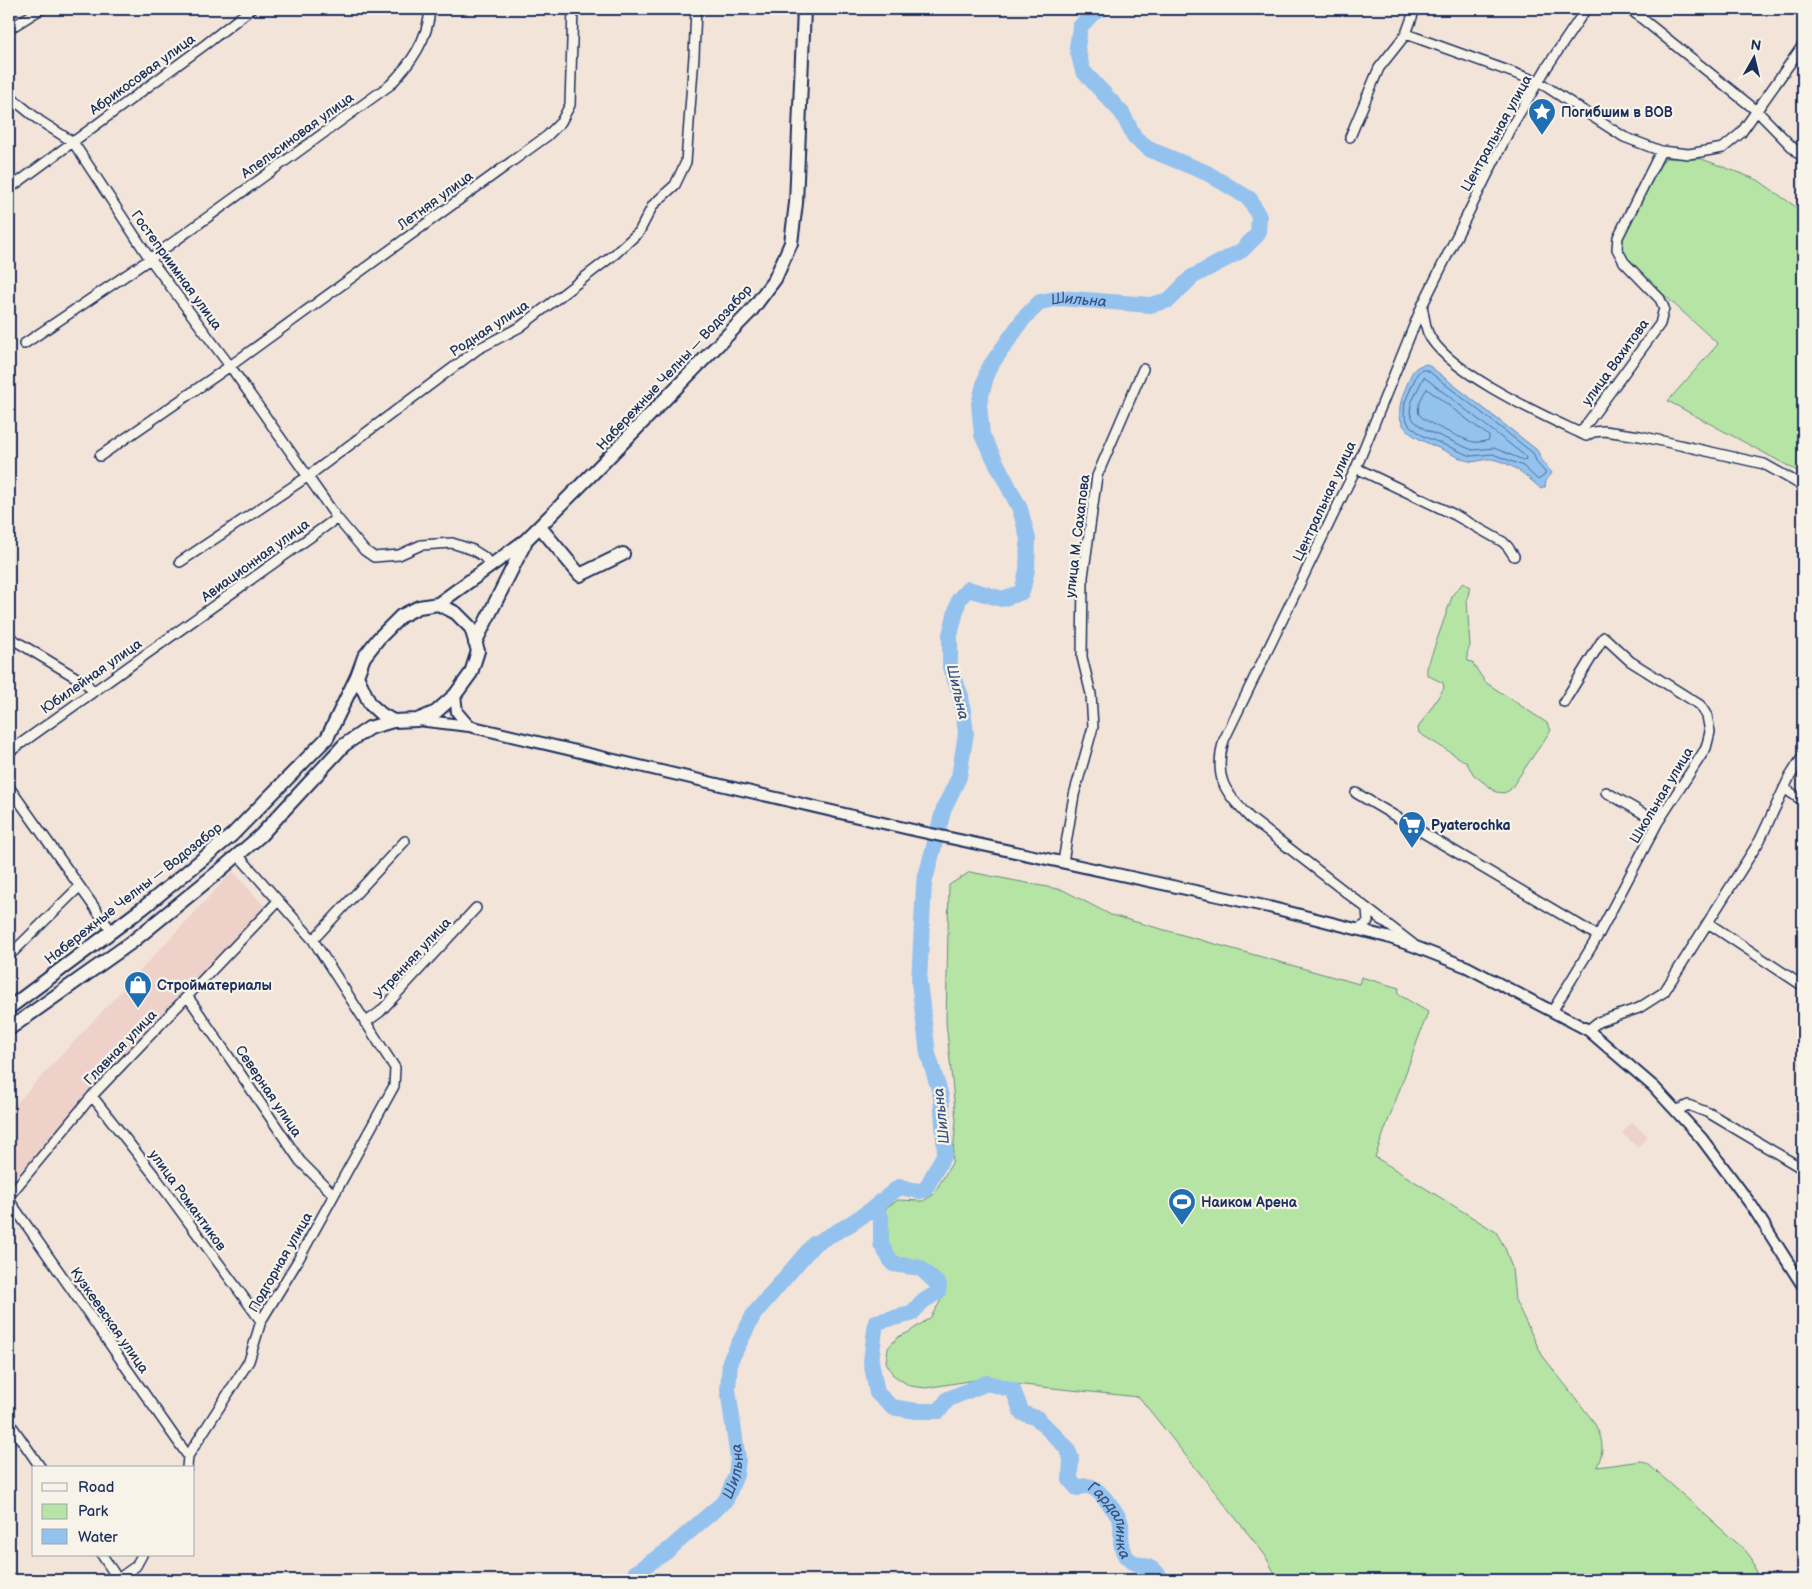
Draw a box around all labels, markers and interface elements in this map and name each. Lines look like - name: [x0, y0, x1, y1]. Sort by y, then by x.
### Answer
- street label: Абрикосовая улица: [85, 30, 199, 119]
- north arrow: [1730, 32, 1780, 82]
- text: N: [1749, 36, 1762, 55]
- street label: Центральная улица: [1457, 71, 1536, 194]
- street label: Апельсиновая улица: [237, 88, 358, 183]
- place icon: Погибшим в ВОВ: [1527, 97, 1557, 136]
- place label: Погибшим в ВОВ: [1561, 104, 1673, 121]
- street label: Летняя улица: [393, 167, 477, 234]
- street label: Гостеприимная улица: [128, 207, 226, 334]
- street label: Набережные Челны — Водозабор: [593, 281, 756, 454]
- water label: Шильна: [1049, 288, 1107, 312]
- street label: Родная улица: [447, 296, 533, 360]
- street label: улица Вахитова: [1578, 315, 1653, 409]
- street label: Центральная улица: [1289, 438, 1360, 564]
- street label: улица М. Сахапова: [1062, 473, 1094, 599]
- street label: Авиационная улица: [197, 515, 313, 606]
- street label: Юбилейная улица: [37, 635, 146, 718]
- water label: Шильна: [942, 663, 973, 722]
- street label: Школьная улица: [1626, 743, 1697, 846]
- supermarket icon: Pyaterochka: [1397, 810, 1427, 849]
- place label: Pyaterochka: [1431, 817, 1511, 834]
- street label: Набережные Челны — Водозабор: [41, 819, 225, 968]
- street label: Утренняя улица: [370, 914, 455, 1003]
- shop icon: Стройматериалы: [123, 970, 153, 1009]
- place label: Стройматериалы: [157, 977, 272, 994]
- street label: Главная улица: [80, 1006, 161, 1088]
- street label: Северная улица: [232, 1042, 306, 1141]
- water label: Шильна: [929, 1087, 954, 1145]
- street label: улица Романтиков: [145, 1147, 230, 1254]
- sports icon: Наиком Арена: [1167, 1187, 1197, 1226]
- place label: Наиком Арена: [1201, 1194, 1298, 1211]
- street label: Подгорная улица: [245, 1209, 316, 1315]
- street label: Кузкеевская улица: [67, 1264, 153, 1377]
- water label: Шильна: [718, 1442, 748, 1502]
- legend: [32, 1466, 195, 1556]
- text: Road: [78, 1478, 114, 1497]
- water label: Гардалинка: [1084, 1478, 1135, 1563]
- text: Park: [78, 1502, 109, 1521]
- text: Water: [78, 1528, 118, 1547]

